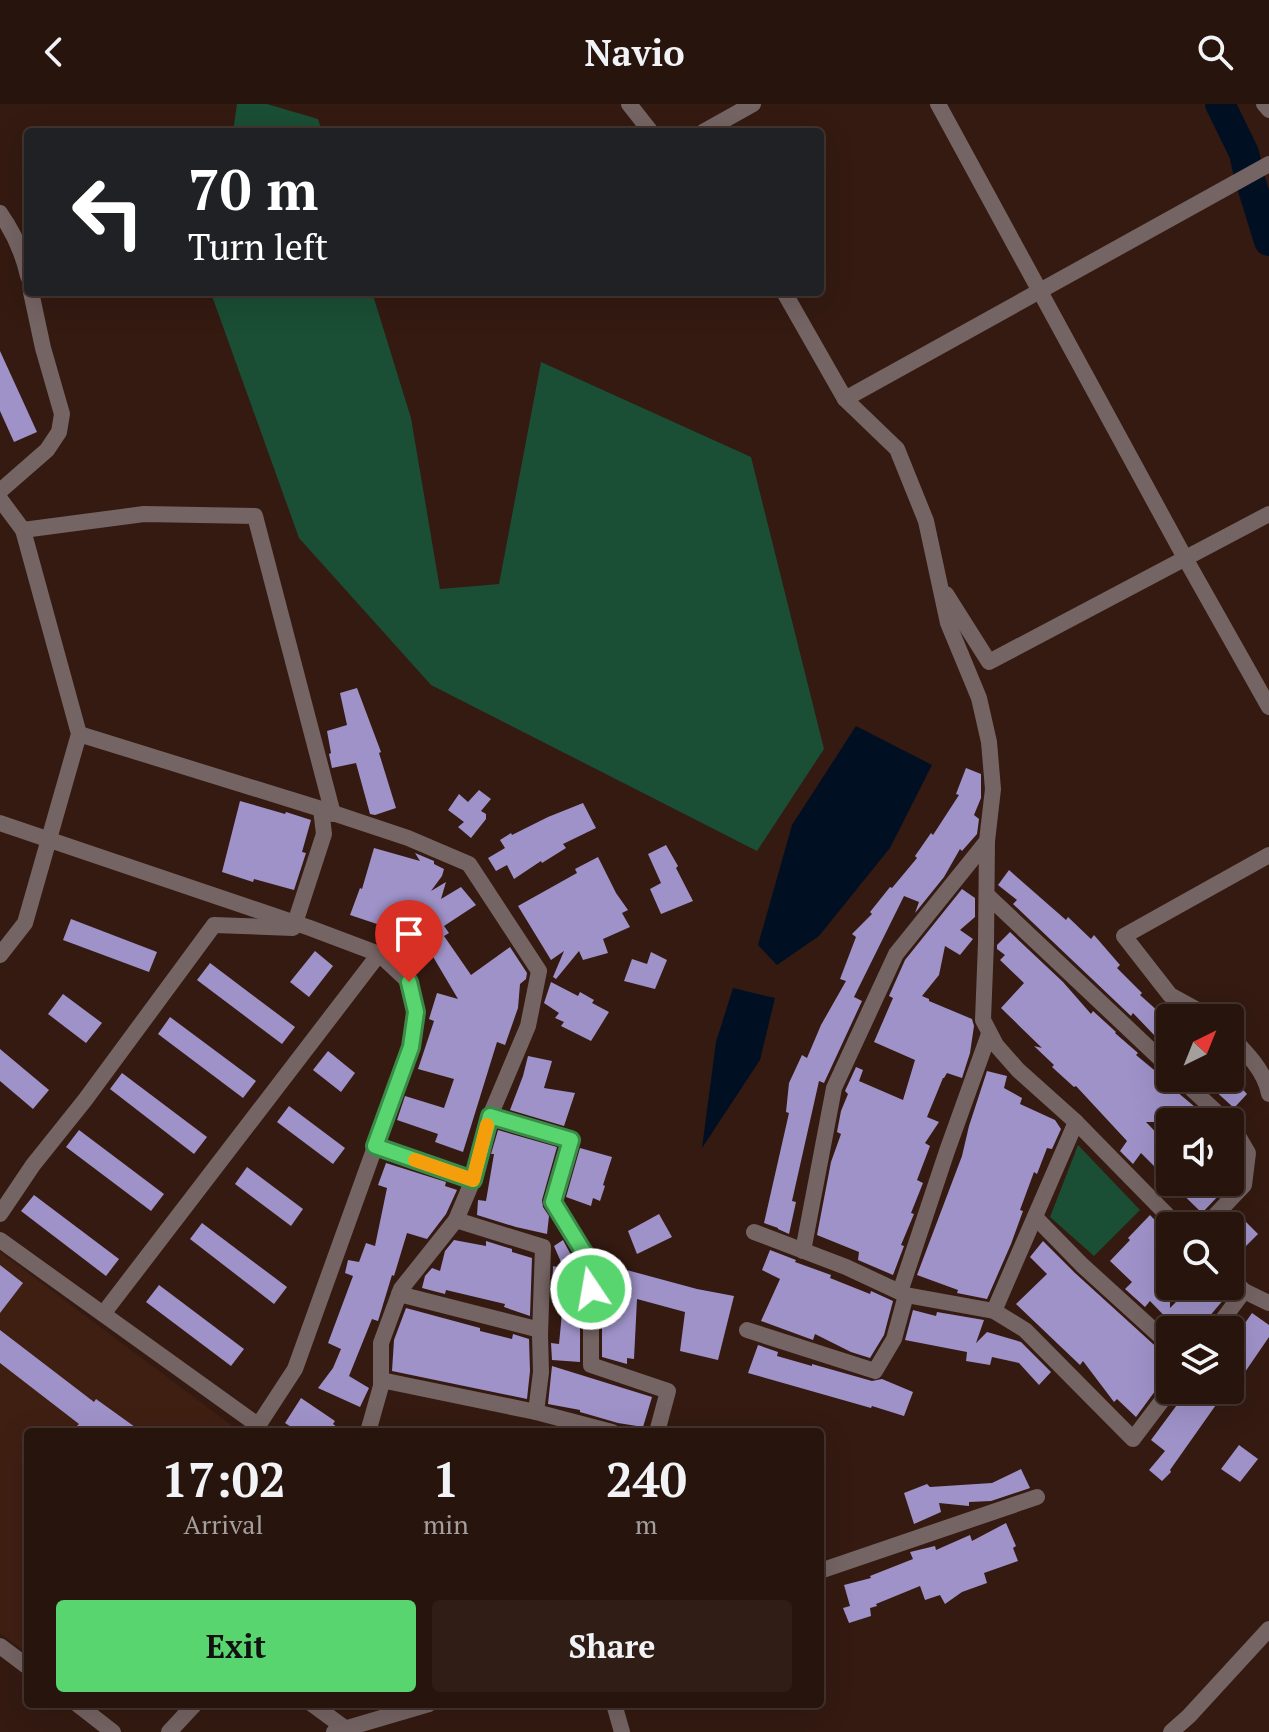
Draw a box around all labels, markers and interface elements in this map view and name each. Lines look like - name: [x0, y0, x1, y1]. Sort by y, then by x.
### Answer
- text: Navio: [584, 29, 685, 76]
- icon: back: [32, 30, 76, 74]
- icon: search: [1193, 30, 1237, 74]
- text: 70 m: [188, 152, 318, 226]
- icon: left: [56, 160, 160, 264]
- text: Turn left: [188, 223, 328, 270]
- pin: [375, 900, 443, 982]
- icon: arrive: [387, 912, 431, 956]
- north arrow: [1156, 1004, 1244, 1092]
- map controls: [1156, 1004, 1244, 1404]
- button: sound: [1156, 1108, 1244, 1196]
- button: search: [1156, 1212, 1244, 1300]
- position arrow: [549, 1247, 633, 1331]
- button: layers: [1156, 1316, 1244, 1404]
- text: 17:02: [161, 1447, 286, 1511]
- text: 1: [432, 1447, 459, 1511]
- text: 240: [606, 1447, 687, 1511]
- text: Arrival: [184, 1507, 263, 1541]
- text: min: [423, 1507, 469, 1541]
- text: m: [635, 1507, 658, 1541]
- button: Exit: [56, 1600, 416, 1692]
- button: Share: [432, 1600, 792, 1692]

